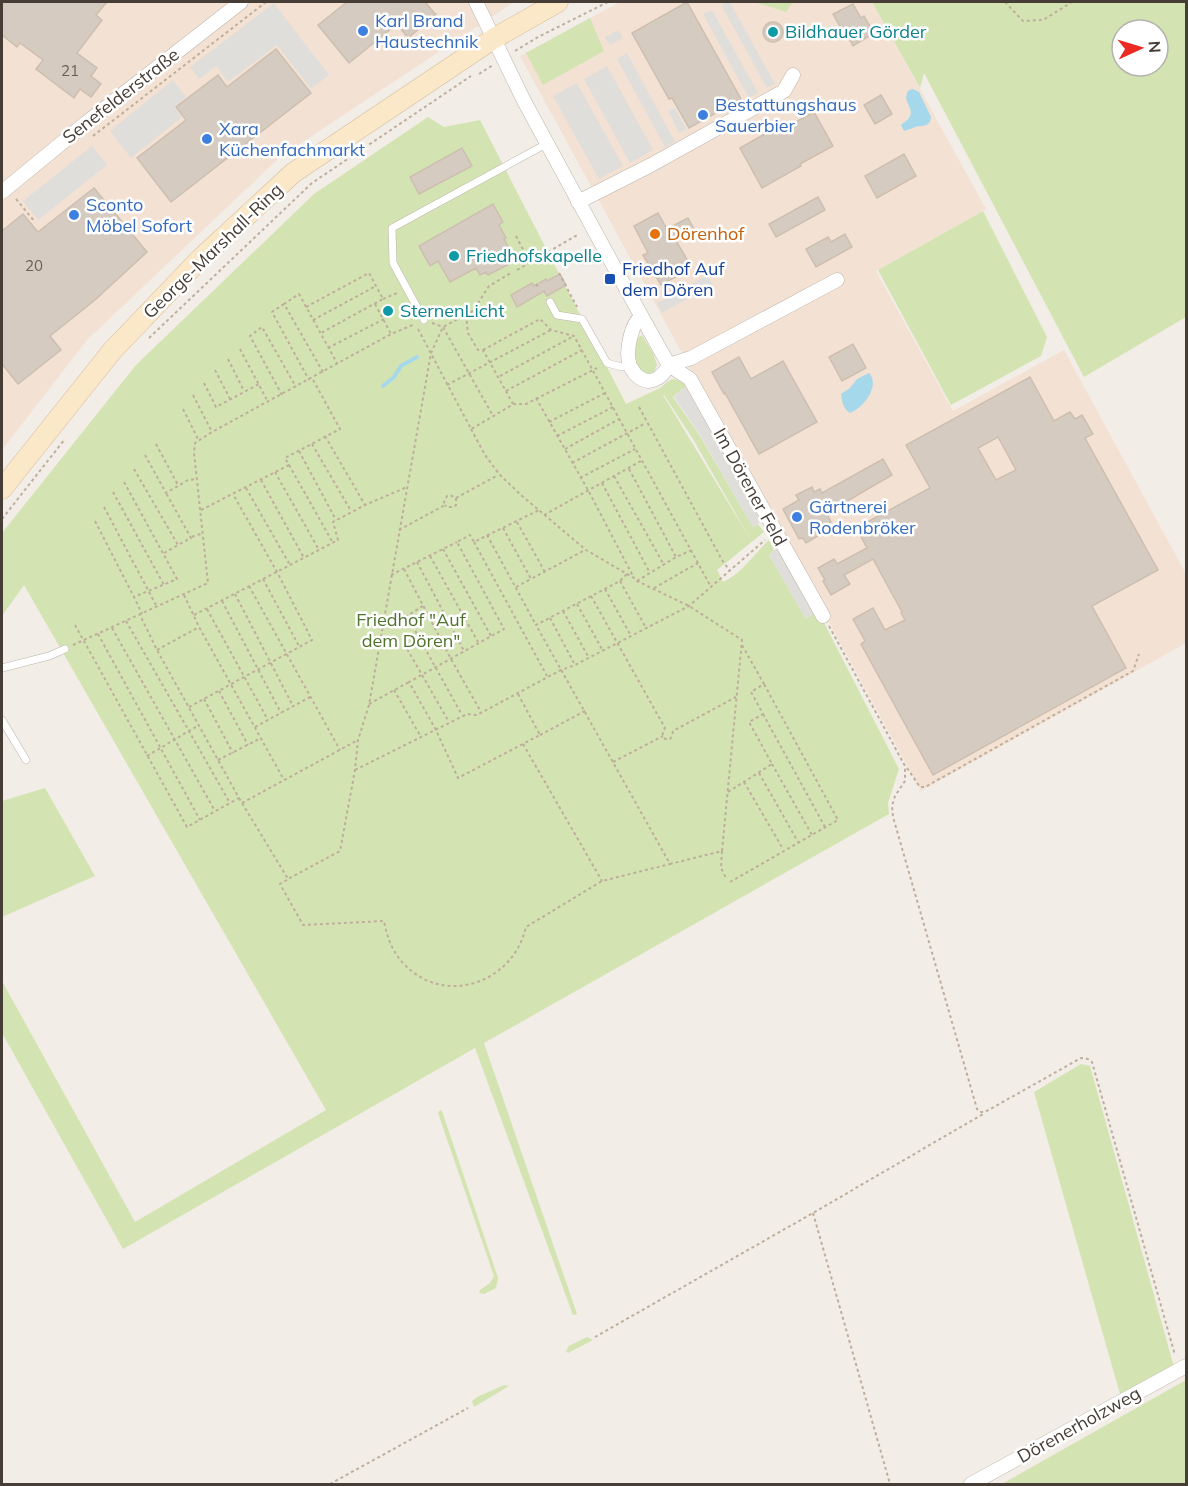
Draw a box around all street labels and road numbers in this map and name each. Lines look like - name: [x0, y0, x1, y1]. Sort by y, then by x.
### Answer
- street label: Senefelderstraße: [58, 43, 184, 148]
- street label: George-Marshall-Ring: [138, 178, 287, 323]
- street label: Im Dörener Feld: [709, 424, 792, 550]
- street label: Dörenerholzweg: [1013, 1381, 1144, 1468]

